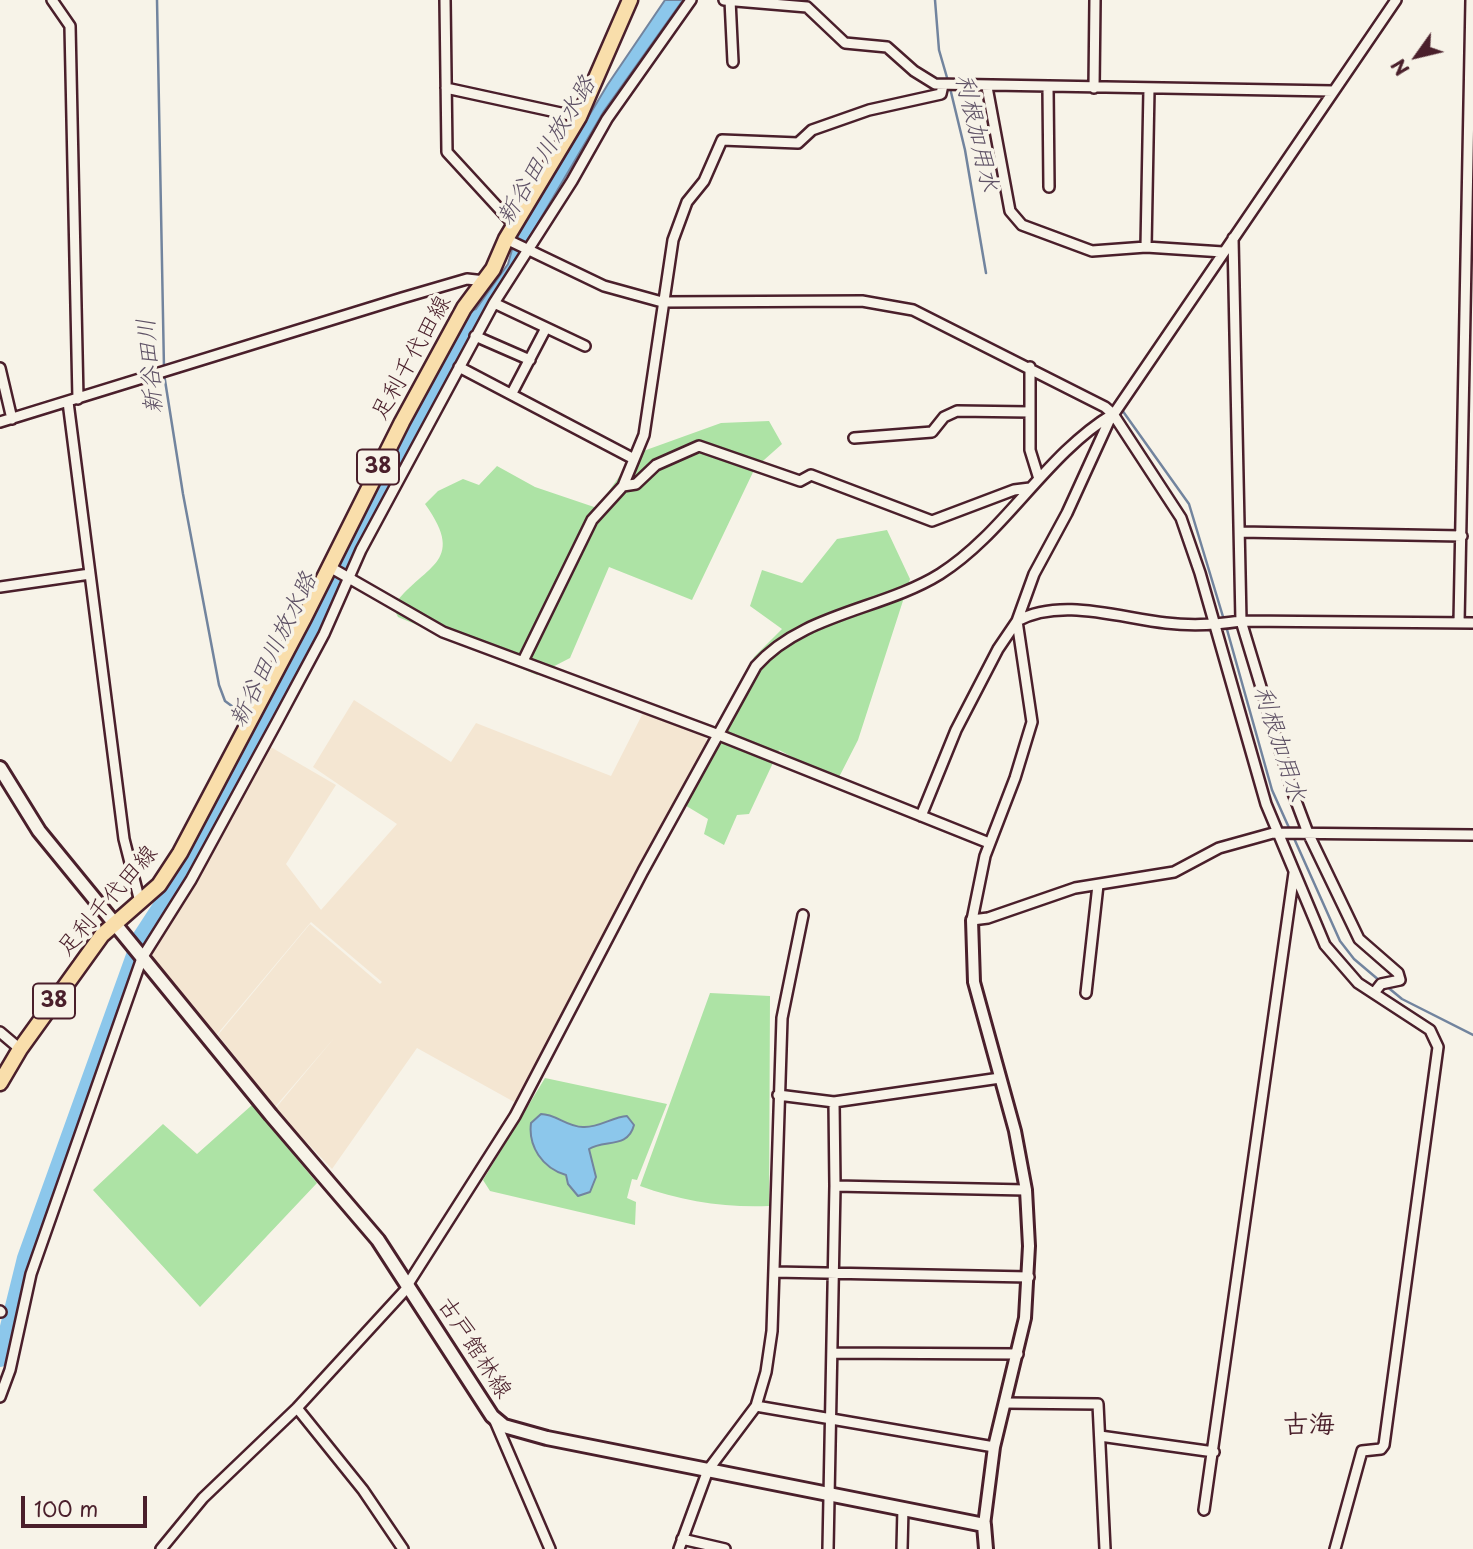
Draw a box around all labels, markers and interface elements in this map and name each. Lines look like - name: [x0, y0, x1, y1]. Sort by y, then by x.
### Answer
- north arrow: [1382, 21, 1452, 91]
- text: N: [1384, 54, 1415, 82]
- water label: 利根加用水: [948, 71, 1004, 195]
- water label: 新谷田川放水路: [491, 72, 603, 230]
- street label: 足利千代田線: [366, 291, 458, 425]
- water label: 新谷田川: [132, 317, 170, 415]
- road number: 38: [357, 449, 399, 484]
- water label: 新谷田川放水路: [224, 568, 324, 732]
- water label: 利根加用水: [1247, 682, 1311, 806]
- street label: 足利千代田線: [52, 840, 164, 962]
- road number: 38: [33, 984, 75, 1018]
- street label: 古戸館林線: [431, 1292, 517, 1404]
- district label: 古海: [1283, 1410, 1335, 1442]
- scale bar: [24, 1482, 150, 1526]
- text: 100 m: [34, 1492, 98, 1524]

